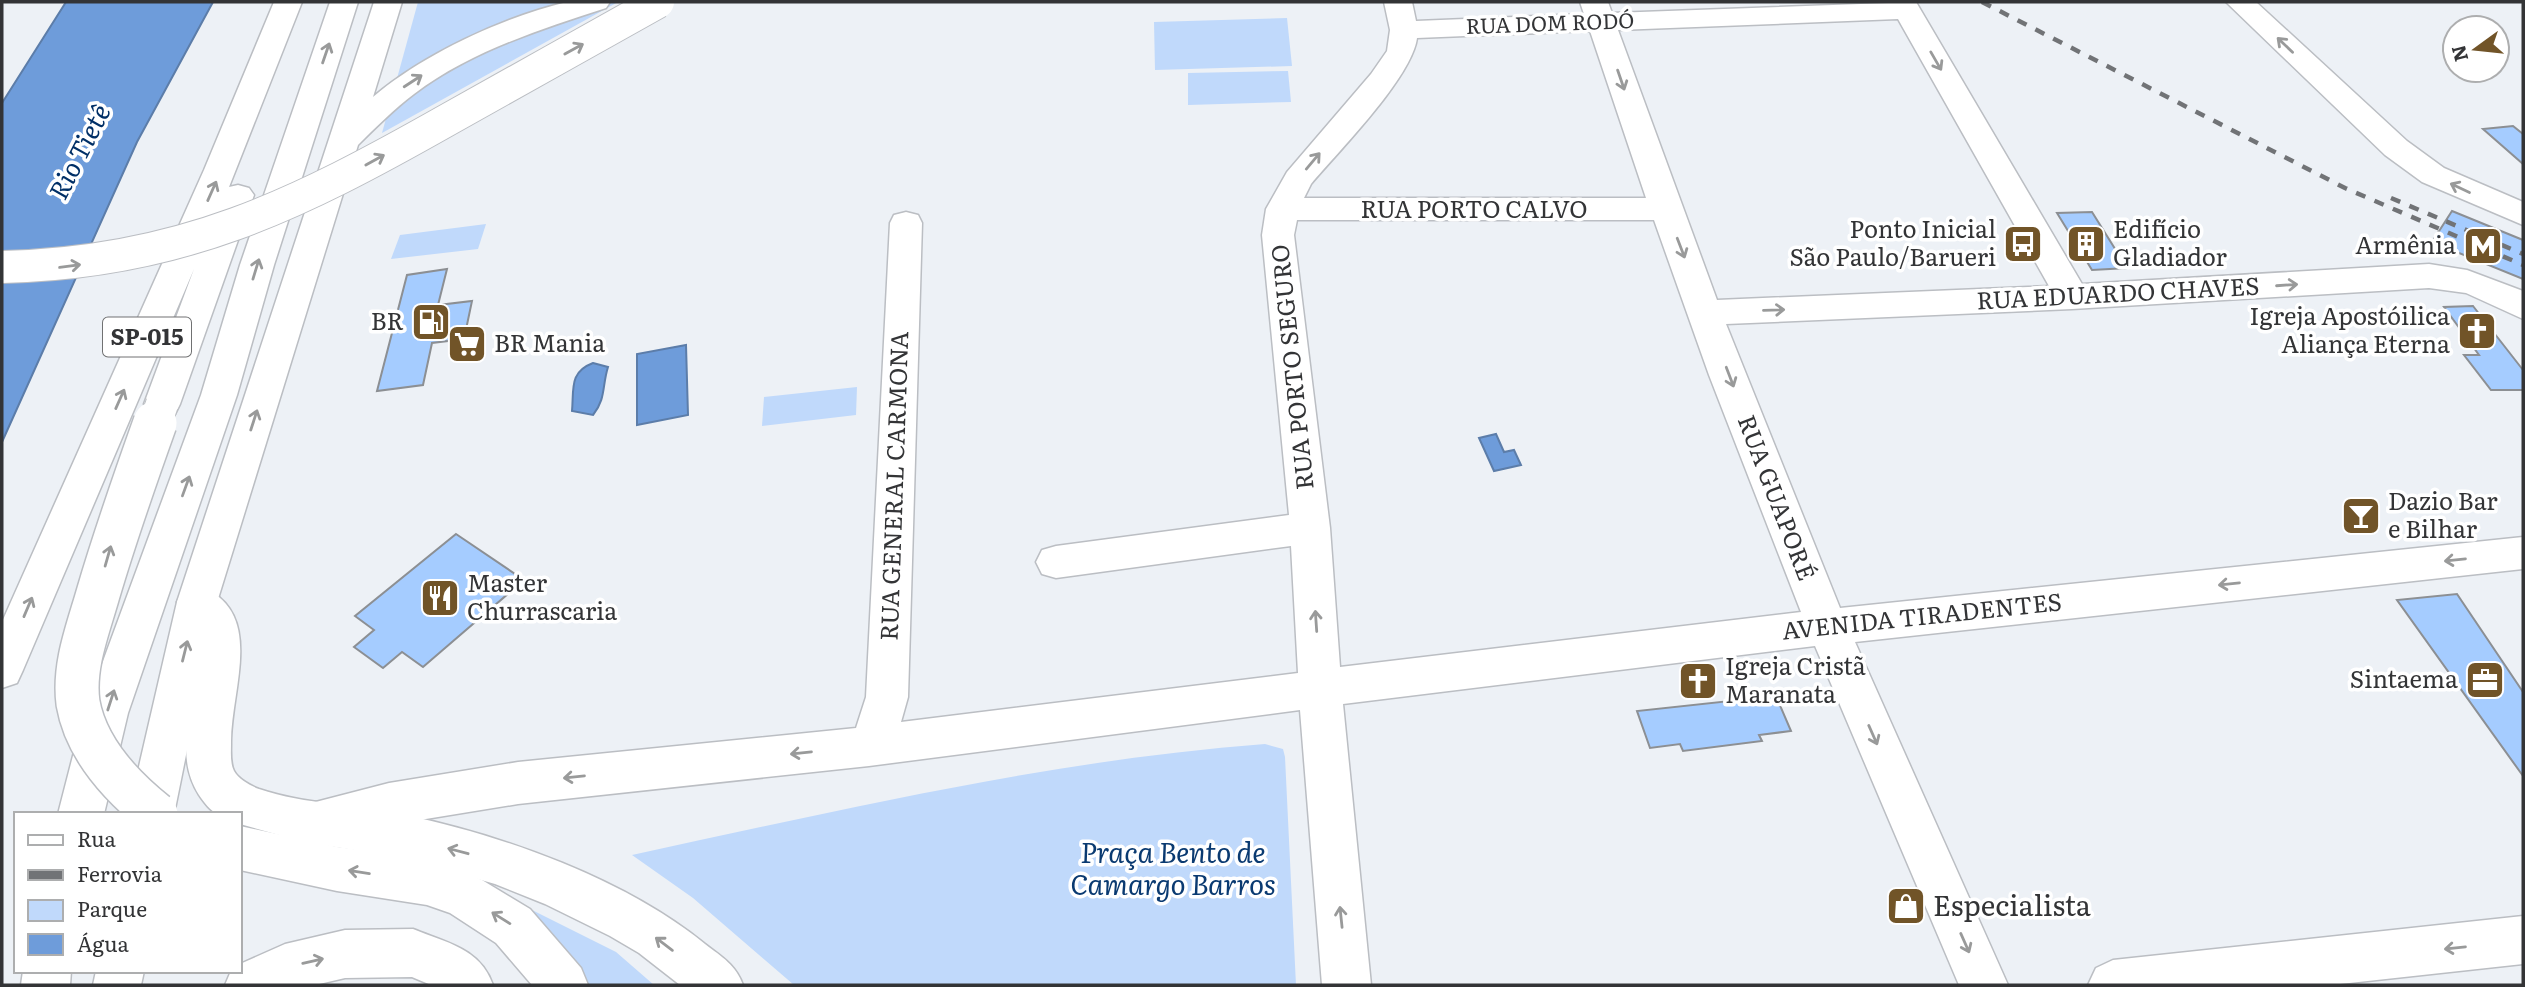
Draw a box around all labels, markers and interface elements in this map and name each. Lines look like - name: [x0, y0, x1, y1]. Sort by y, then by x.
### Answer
- street label: RUA DOM RODÓ: [1465, 3, 1635, 40]
- north arrow: [2441, 14, 2511, 84]
- one-way arrow: [2277, 36, 2294, 53]
- one-way arrow: [320, 42, 333, 64]
- one-way arrow: [563, 42, 584, 55]
- text: N: [2443, 42, 2474, 65]
- one-way arrow: [1930, 50, 1943, 71]
- one-way arrow: [1616, 68, 1628, 90]
- one-way arrow: [403, 74, 422, 88]
- water label: Rio Tietê: [37, 96, 118, 205]
- one-way arrow: [1305, 152, 1321, 170]
- one-way arrow: [365, 153, 385, 167]
- one-way arrow: [206, 181, 219, 202]
- one-way arrow: [2450, 181, 2471, 194]
- street label: RUA PORTO CALVO: [1361, 190, 1587, 225]
- place label: Ponto Inicial São Paulo/Barueri: [1789, 210, 1996, 273]
- place label: Edifício Gladiador: [2113, 210, 2228, 273]
- bus stop icon: Ponto Inicial São Paulo/Barueri: [2002, 223, 2044, 265]
- building icon: Edifício Gladiador: [2065, 223, 2107, 265]
- metro station icon: Armênia: [2462, 225, 2504, 267]
- place label: Armênia: [2355, 226, 2456, 261]
- one-way arrow: [1675, 236, 1688, 258]
- street label: RUA PORTO SEGURO: [1260, 243, 1321, 492]
- one-way arrow: [58, 259, 81, 272]
- one-way arrow: [250, 259, 263, 281]
- street label: RUA EDUARDO CHAVES: [1976, 267, 2260, 316]
- one-way arrow: [2275, 278, 2297, 291]
- place label: Igreja Apostóilica Aliança Eterna: [2250, 297, 2450, 360]
- fuel station icon: BR: [410, 301, 452, 343]
- place label: BR: [371, 302, 404, 337]
- one-way arrow: [1762, 303, 1785, 316]
- church icon: Igreja Apostóilica Aliança Eterna: [2456, 310, 2498, 352]
- road number: SP-015: [103, 318, 191, 356]
- supermarket icon: BR Mania: [446, 323, 488, 365]
- place label: BR Mania: [494, 324, 605, 359]
- street label: RUA GENERAL CARMONA: [870, 330, 915, 641]
- one-way arrow: [1725, 365, 1737, 387]
- one-way arrow: [114, 389, 127, 410]
- one-way arrow: [249, 409, 261, 431]
- street label: RUA GUAPORÉ: [1731, 409, 1826, 585]
- one-way arrow: [181, 475, 193, 497]
- place label: Dazio Bar e Bilhar: [2388, 482, 2498, 545]
- bar icon: Dazio Bar e Bilhar: [2340, 495, 2382, 537]
- one-way arrow: [103, 545, 116, 567]
- one-way arrow: [2445, 554, 2467, 567]
- place label: Master Churrascaria: [467, 564, 617, 627]
- restaurant icon: Master Churrascaria: [419, 577, 461, 619]
- one-way arrow: [2218, 578, 2241, 591]
- street label: AVENIDA TIRADENTES: [1780, 582, 2063, 647]
- one-way arrow: [23, 597, 36, 618]
- one-way arrow: [1309, 611, 1322, 633]
- one-way arrow: [179, 640, 192, 663]
- place label: Igreja Cristã Maranata: [1725, 647, 1866, 710]
- office icon: Sintaema: [2464, 659, 2506, 701]
- church icon: Igreja Cristã Maranata: [1677, 660, 1719, 702]
- place label: Sintaema: [2350, 660, 2458, 695]
- one-way arrow: [106, 690, 118, 712]
- one-way arrow: [1867, 724, 1880, 745]
- one-way arrow: [790, 747, 813, 760]
- one-way arrow: [564, 771, 586, 784]
- legend: [14, 812, 242, 973]
- text: Rua: [77, 822, 117, 853]
- park label: Praça Bento de Camargo Barros: [1070, 830, 1276, 904]
- one-way arrow: [447, 844, 470, 857]
- text: Ferrovia: [77, 857, 163, 888]
- one-way arrow: [348, 865, 371, 878]
- place label: Especialista: [1933, 883, 2091, 925]
- shop icon: Especialista: [1885, 885, 1927, 927]
- text: Parque: [77, 892, 147, 923]
- one-way arrow: [1334, 907, 1347, 929]
- one-way arrow: [491, 911, 511, 925]
- text: Água: [77, 927, 129, 958]
- one-way arrow: [1959, 932, 1972, 953]
- one-way arrow: [655, 937, 674, 952]
- one-way arrow: [2445, 942, 2467, 955]
- one-way arrow: [301, 954, 324, 967]

